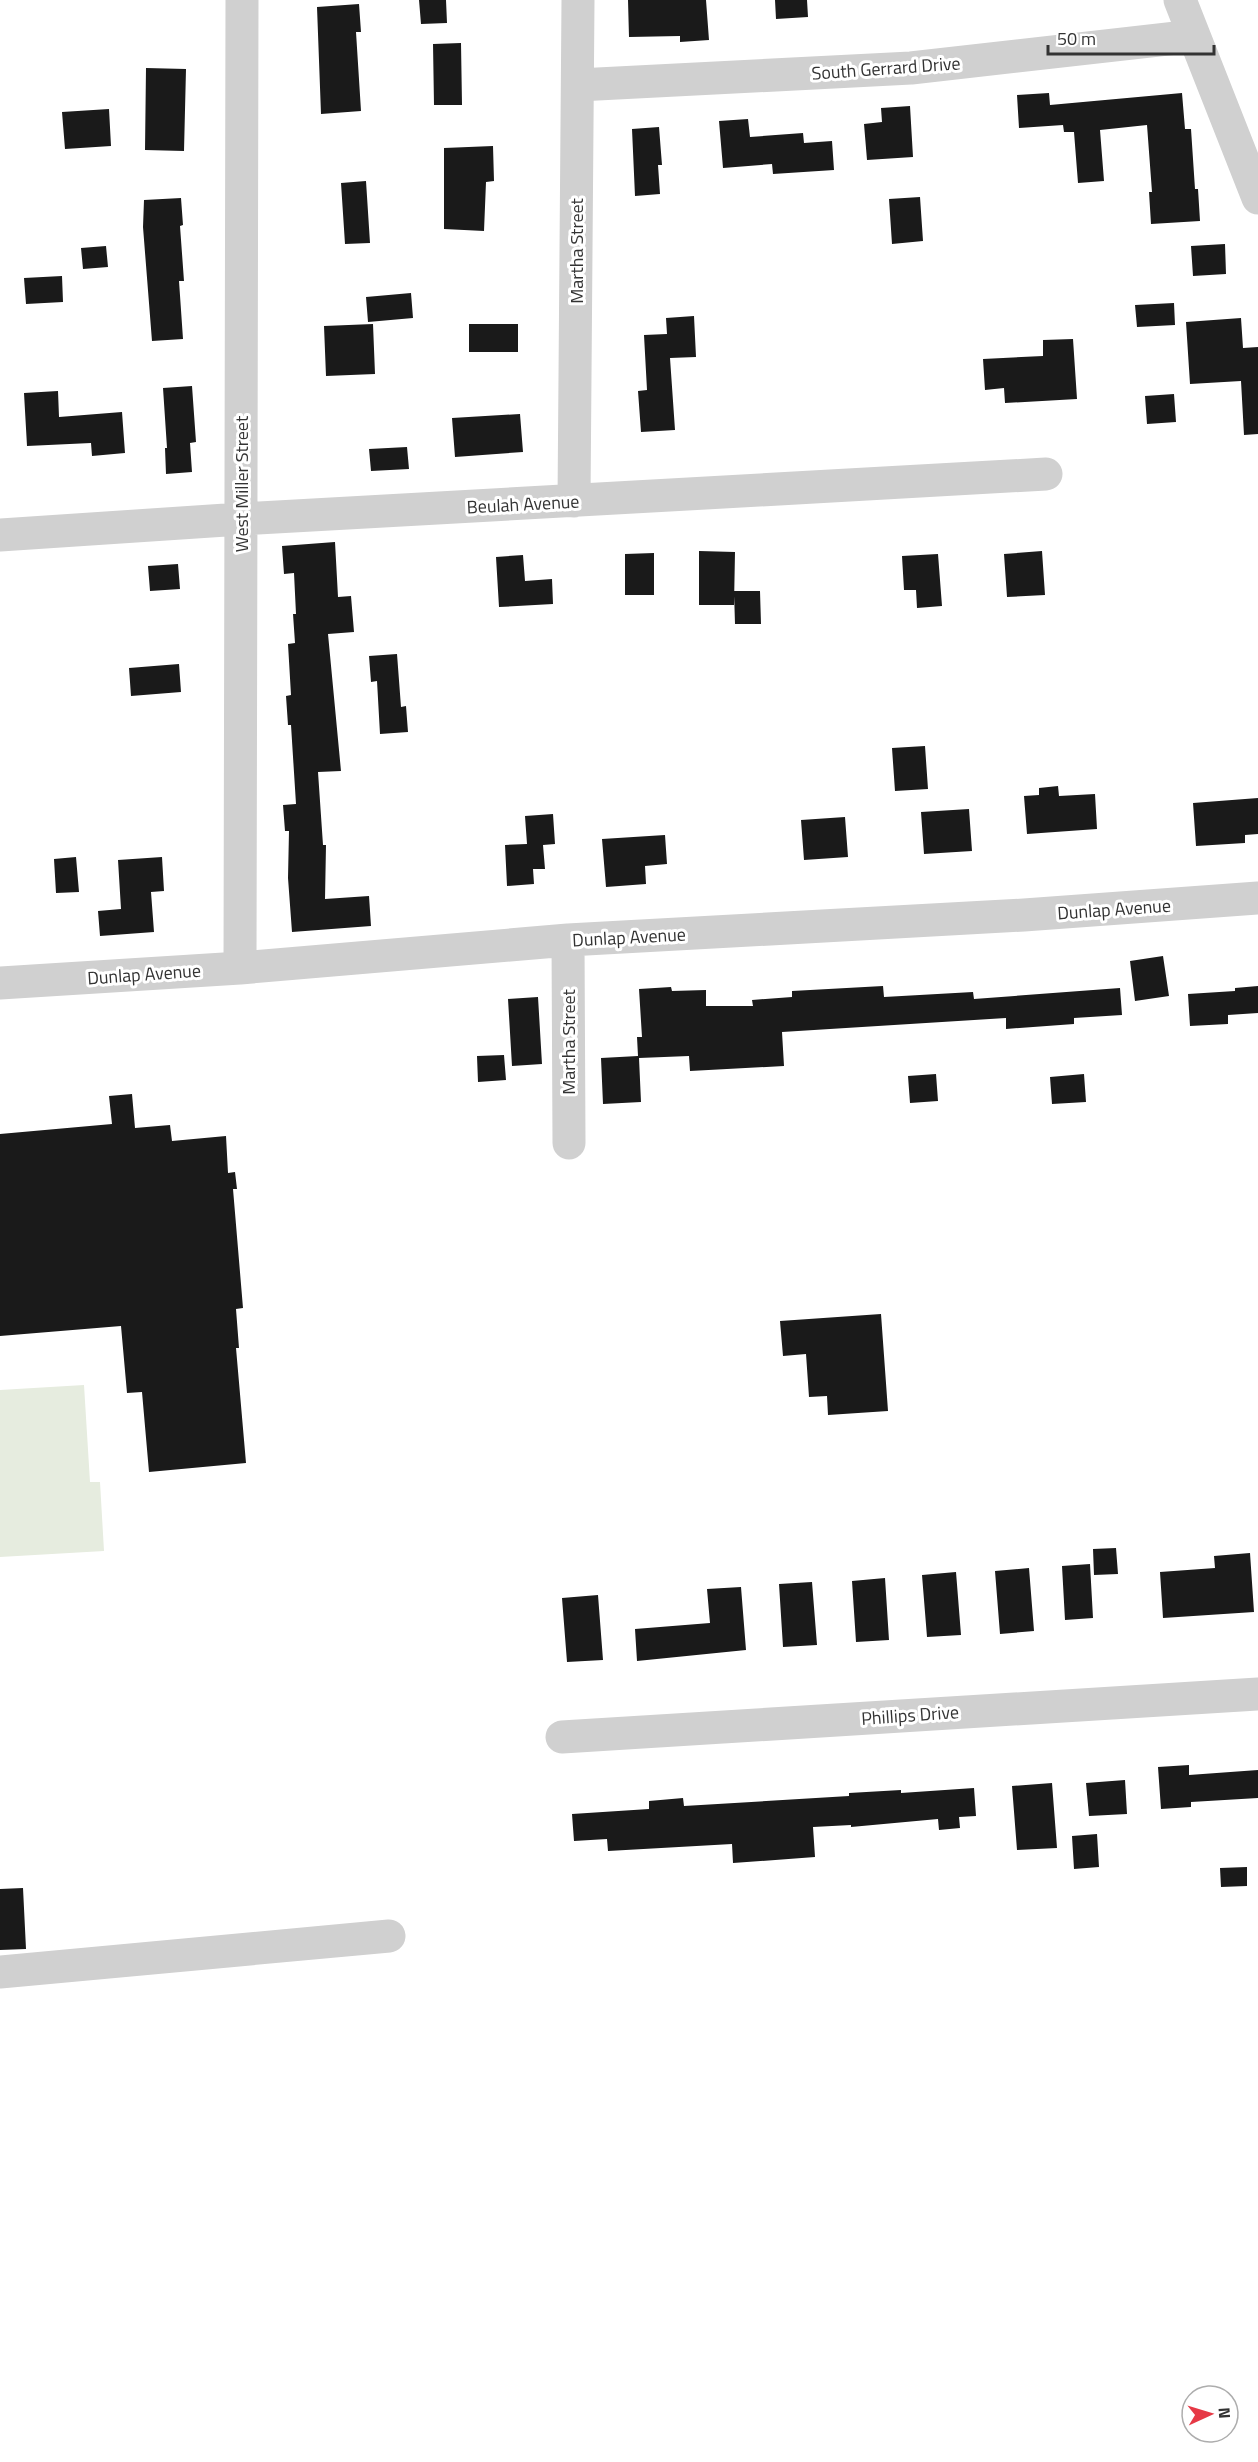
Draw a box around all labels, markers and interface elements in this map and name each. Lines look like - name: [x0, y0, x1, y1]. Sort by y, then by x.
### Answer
- scale bar: [1048, 18, 1214, 56]
- text: 50 m: [1057, 25, 1096, 52]
- street label: South Gerrard Drive: [811, 49, 961, 87]
- street label: Martha Street: [563, 197, 590, 304]
- street label: West Miller Street: [228, 415, 255, 552]
- street label: Beulah Avenue: [466, 488, 580, 520]
- street label: Dunlap Avenue: [1056, 892, 1172, 926]
- street label: Dunlap Avenue: [571, 921, 687, 953]
- street label: Dunlap Avenue: [86, 957, 202, 991]
- street label: Martha Street: [555, 988, 582, 1095]
- street label: Phillips Drive: [860, 1698, 960, 1732]
- north arrow: [1180, 2384, 1240, 2444]
- text: N: [1213, 2407, 1237, 2419]

